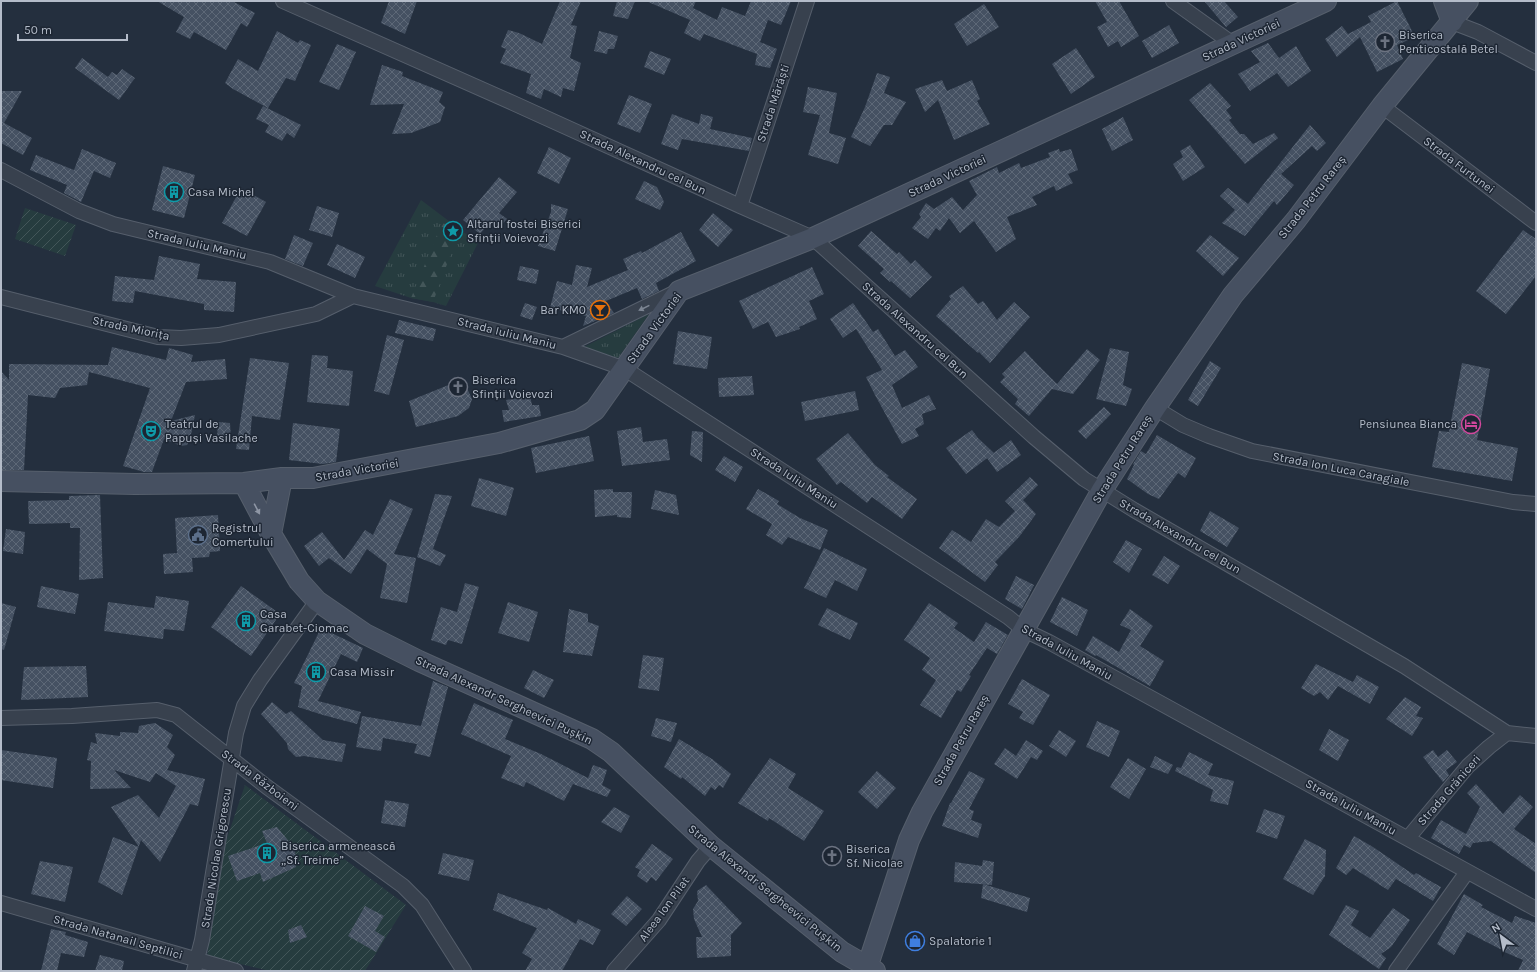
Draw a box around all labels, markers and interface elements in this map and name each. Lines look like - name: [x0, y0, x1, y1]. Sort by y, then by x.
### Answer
- scale bar: [18, 16, 127, 42]
- street label: Strada Victoriei: [1200, 16, 1282, 64]
- text: 50 m: [24, 23, 52, 37]
- place label: Biserica Penticostală Betel: [1399, 28, 1498, 56]
- church icon: Biserica Penticostală Betel: [1374, 31, 1396, 53]
- street label: Strada Mărăști: [754, 62, 792, 144]
- street label: Strada Alexandru cel Bun: [578, 127, 708, 197]
- street label: Strada Furtunei: [1421, 134, 1497, 196]
- street label: Strada Victoriei: [906, 152, 988, 200]
- street label: Strada Petru Rareș: [1275, 153, 1349, 241]
- building icon: Casa Michel: [163, 181, 185, 203]
- place label: Casa Michel: [188, 185, 254, 199]
- place label: Altarul fostei Biserici Sfinții Voievozi: [467, 217, 581, 245]
- place icon: Altarul fostei Biserici Sfinții Voievozi: [442, 220, 464, 242]
- street label: Strada Iuliu Maniu: [146, 226, 248, 262]
- street label: Strada Alexandru cel Bun: [859, 279, 971, 381]
- street label: Strada Victoriei: [623, 290, 685, 366]
- bar icon: Bar KM0: [589, 299, 611, 321]
- place label: Bar KM0: [540, 303, 586, 317]
- one-way arrow: [638, 305, 649, 311]
- street label: Strada Miorița: [91, 313, 171, 343]
- street label: Strada Iuliu Maniu: [456, 314, 558, 352]
- place label: Biserica Sfinții Voievozi: [472, 373, 553, 401]
- church icon: Biserica Sfinții Voievozi: [447, 376, 469, 398]
- street label: Strada Petru Rareș: [1089, 412, 1155, 506]
- hotel icon: Pensiunea Bianca: [1460, 413, 1482, 435]
- place label: Teatrul de Papuși Vasilache: [165, 417, 258, 445]
- place label: Pensiunea Bianca: [1359, 417, 1457, 431]
- theatre icon: Teatrul de Papuși Vasilache: [140, 420, 162, 442]
- street label: Strada Iuliu Maniu: [747, 444, 841, 512]
- street label: Strada Ion Luca Caragiale: [1271, 449, 1411, 489]
- street label: Strada Victoriei: [314, 456, 400, 484]
- street label: Strada Alexandru cel Bun: [1117, 495, 1243, 577]
- one-way arrow: [254, 503, 261, 514]
- place label: Registrul Comerțului: [212, 521, 274, 549]
- public building icon: Registrul Comerțului: [187, 524, 209, 546]
- place label: Casa Garabet-Ciomac: [260, 607, 349, 635]
- building icon: Casa Garabet-Ciomac: [235, 610, 257, 632]
- street label: Strada Iuliu Maniu: [1019, 621, 1115, 683]
- street label: Strada Alexandr Sergheevici Pușkin: [413, 653, 595, 747]
- building icon: Casa Missir: [305, 661, 327, 683]
- place label: Casa Missir: [330, 665, 395, 679]
- street label: Strada Petru Rareș: [930, 692, 992, 788]
- street label: Strada Războieni: [219, 746, 301, 814]
- street label: Strada Grăniceri: [1415, 752, 1483, 828]
- street label: Strada Iuliu Maniu: [1303, 776, 1399, 838]
- street label: Strada Nicolae Grigorescu: [198, 787, 234, 929]
- street label: Strada Alexandr Sergheevici Pușkin: [685, 822, 845, 954]
- place label: Biserica armenească „Sf. Treime”: [281, 839, 396, 867]
- building icon: Biserica armenească „Sf. Treime”: [256, 842, 278, 864]
- place label: Biserica Sf. Nicolae: [846, 842, 903, 870]
- church icon: Biserica Sf. Nicolae: [821, 845, 843, 867]
- street label: Aleea Ion Pilat: [636, 873, 693, 944]
- street label: Strada Natanail Septilici: [52, 912, 184, 962]
- north arrow: [1481, 916, 1521, 956]
- text: N: [1489, 920, 1503, 936]
- shop icon: Spalatorie 1: [904, 930, 926, 952]
- place label: Spalatorie 1: [929, 934, 992, 948]

